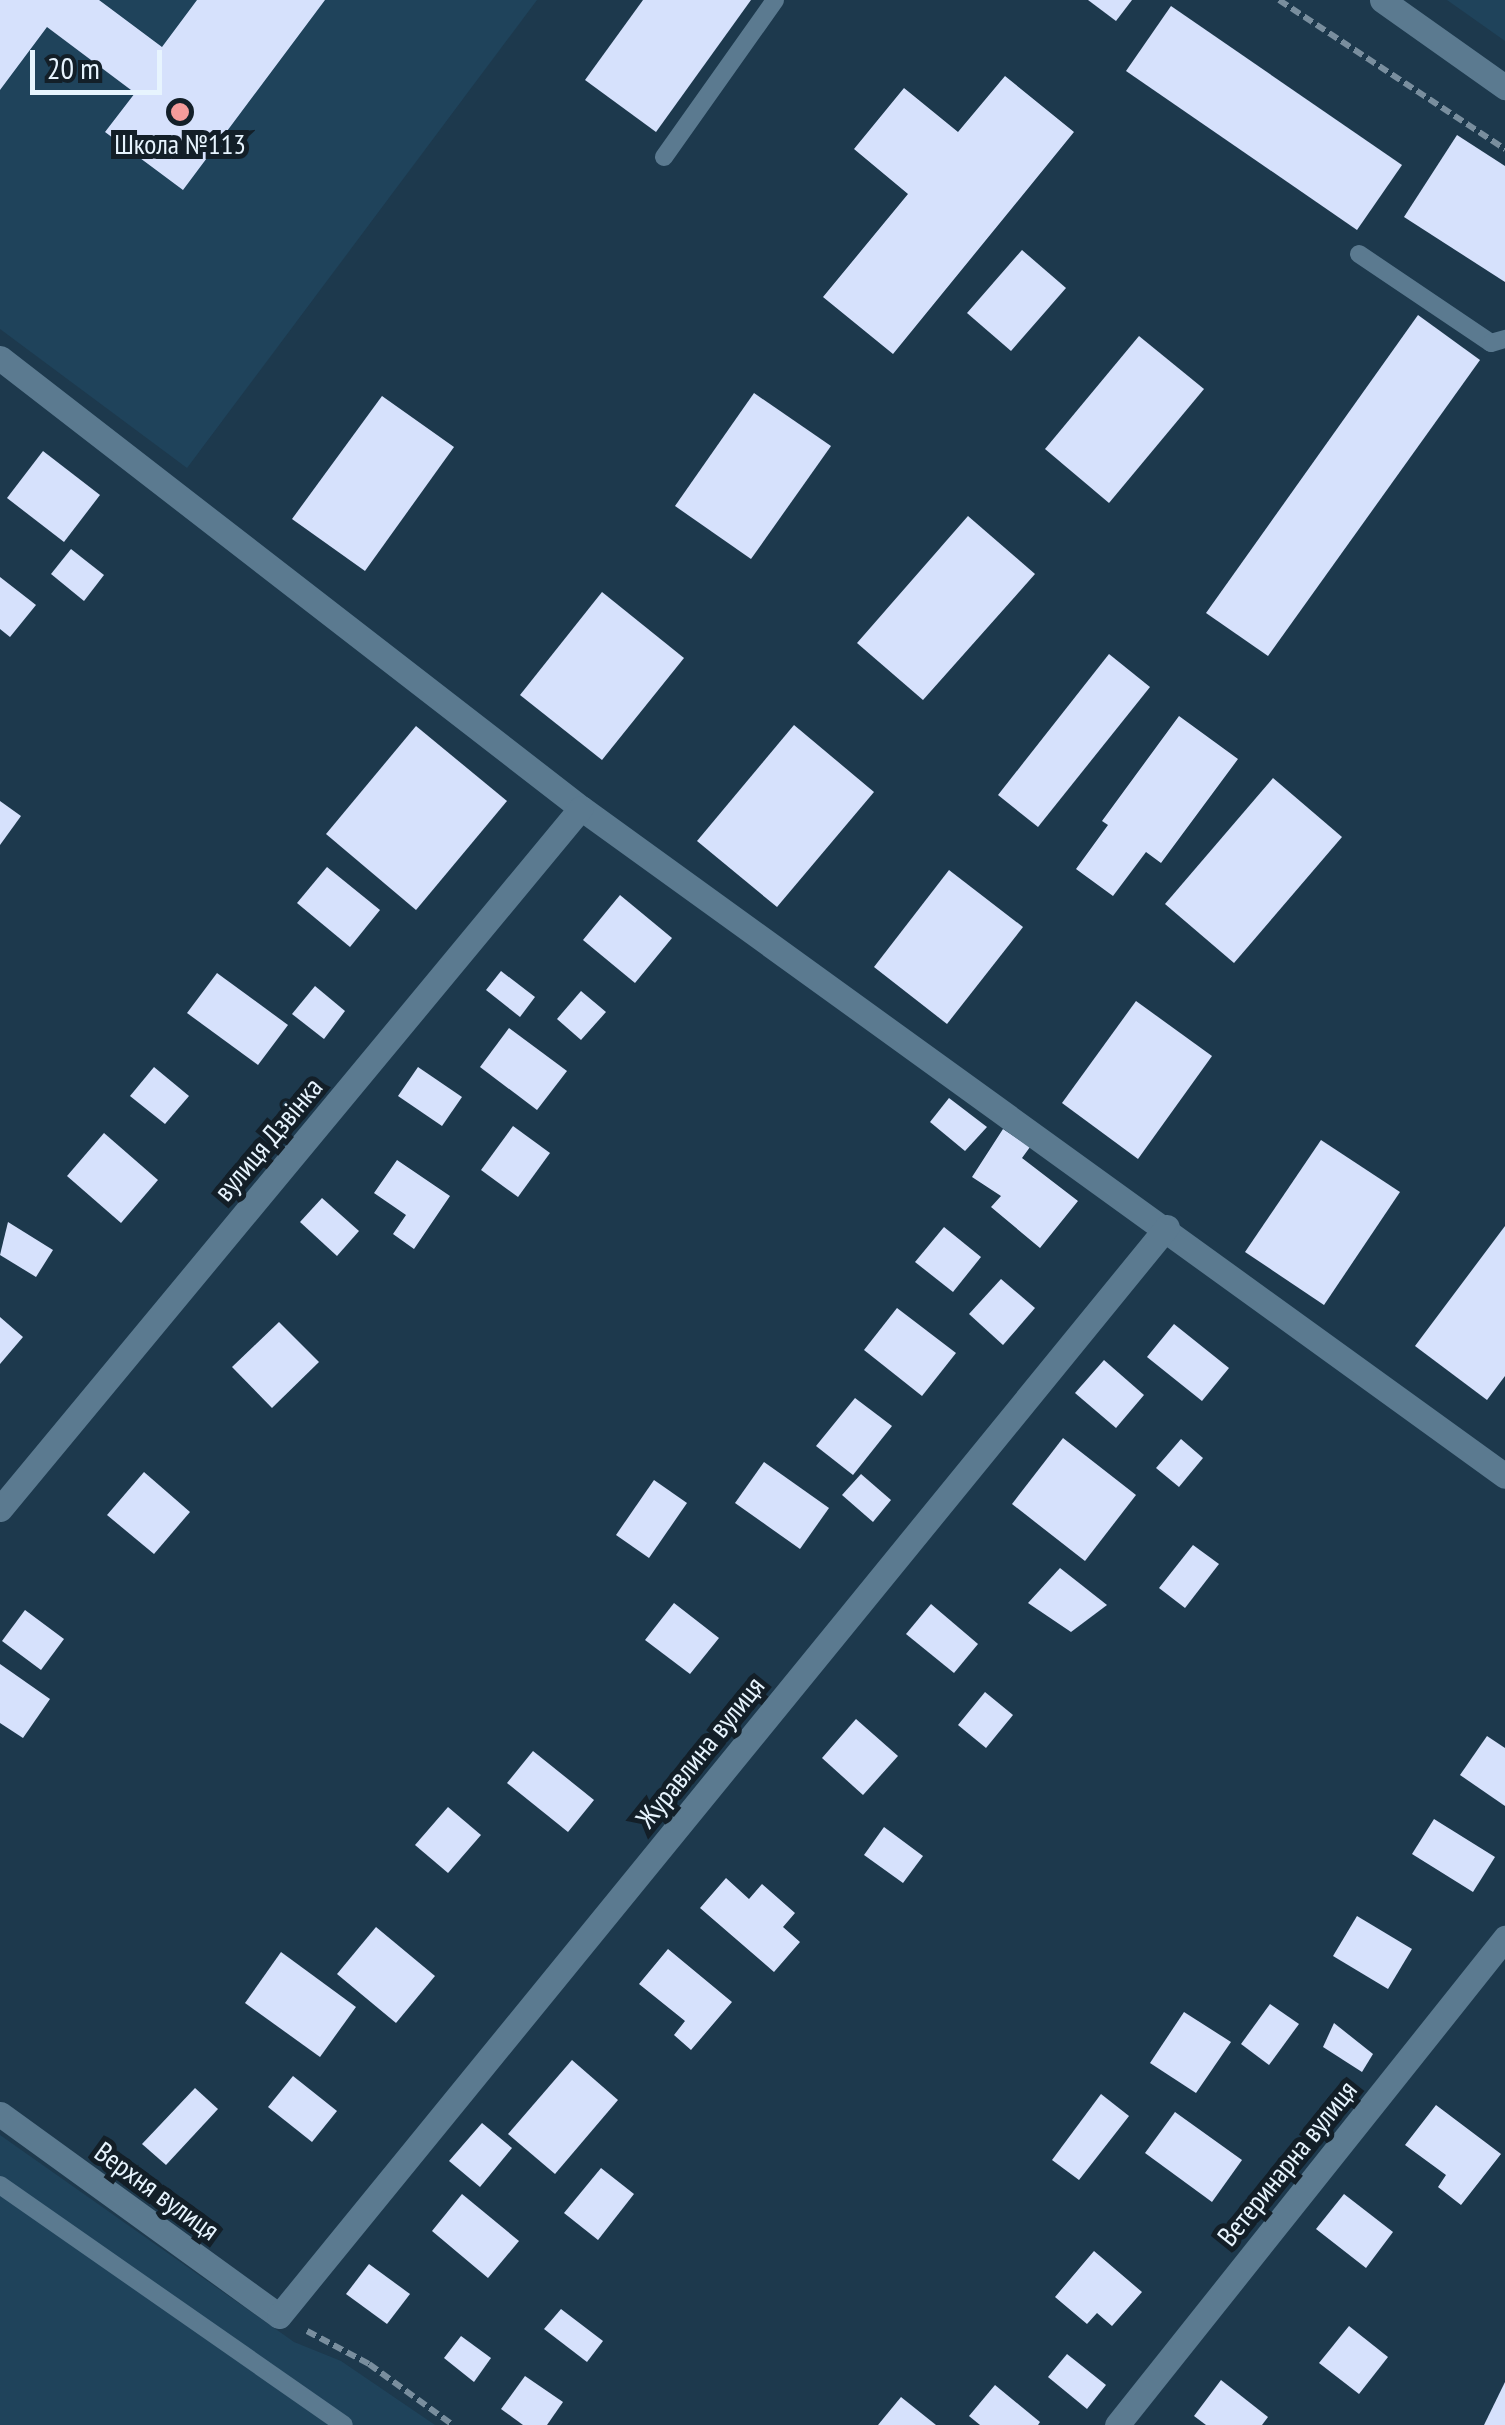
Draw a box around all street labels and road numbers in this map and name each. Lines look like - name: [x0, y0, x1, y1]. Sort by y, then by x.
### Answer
- street label: вулиця Дзвінка: [207, 1070, 329, 1208]
- street label: Журавлина вулиця: [629, 1670, 771, 1834]
- street label: Ветеринарна вулиця: [1210, 2074, 1364, 2252]
- street label: Верхня вулиця: [88, 2135, 226, 2247]

